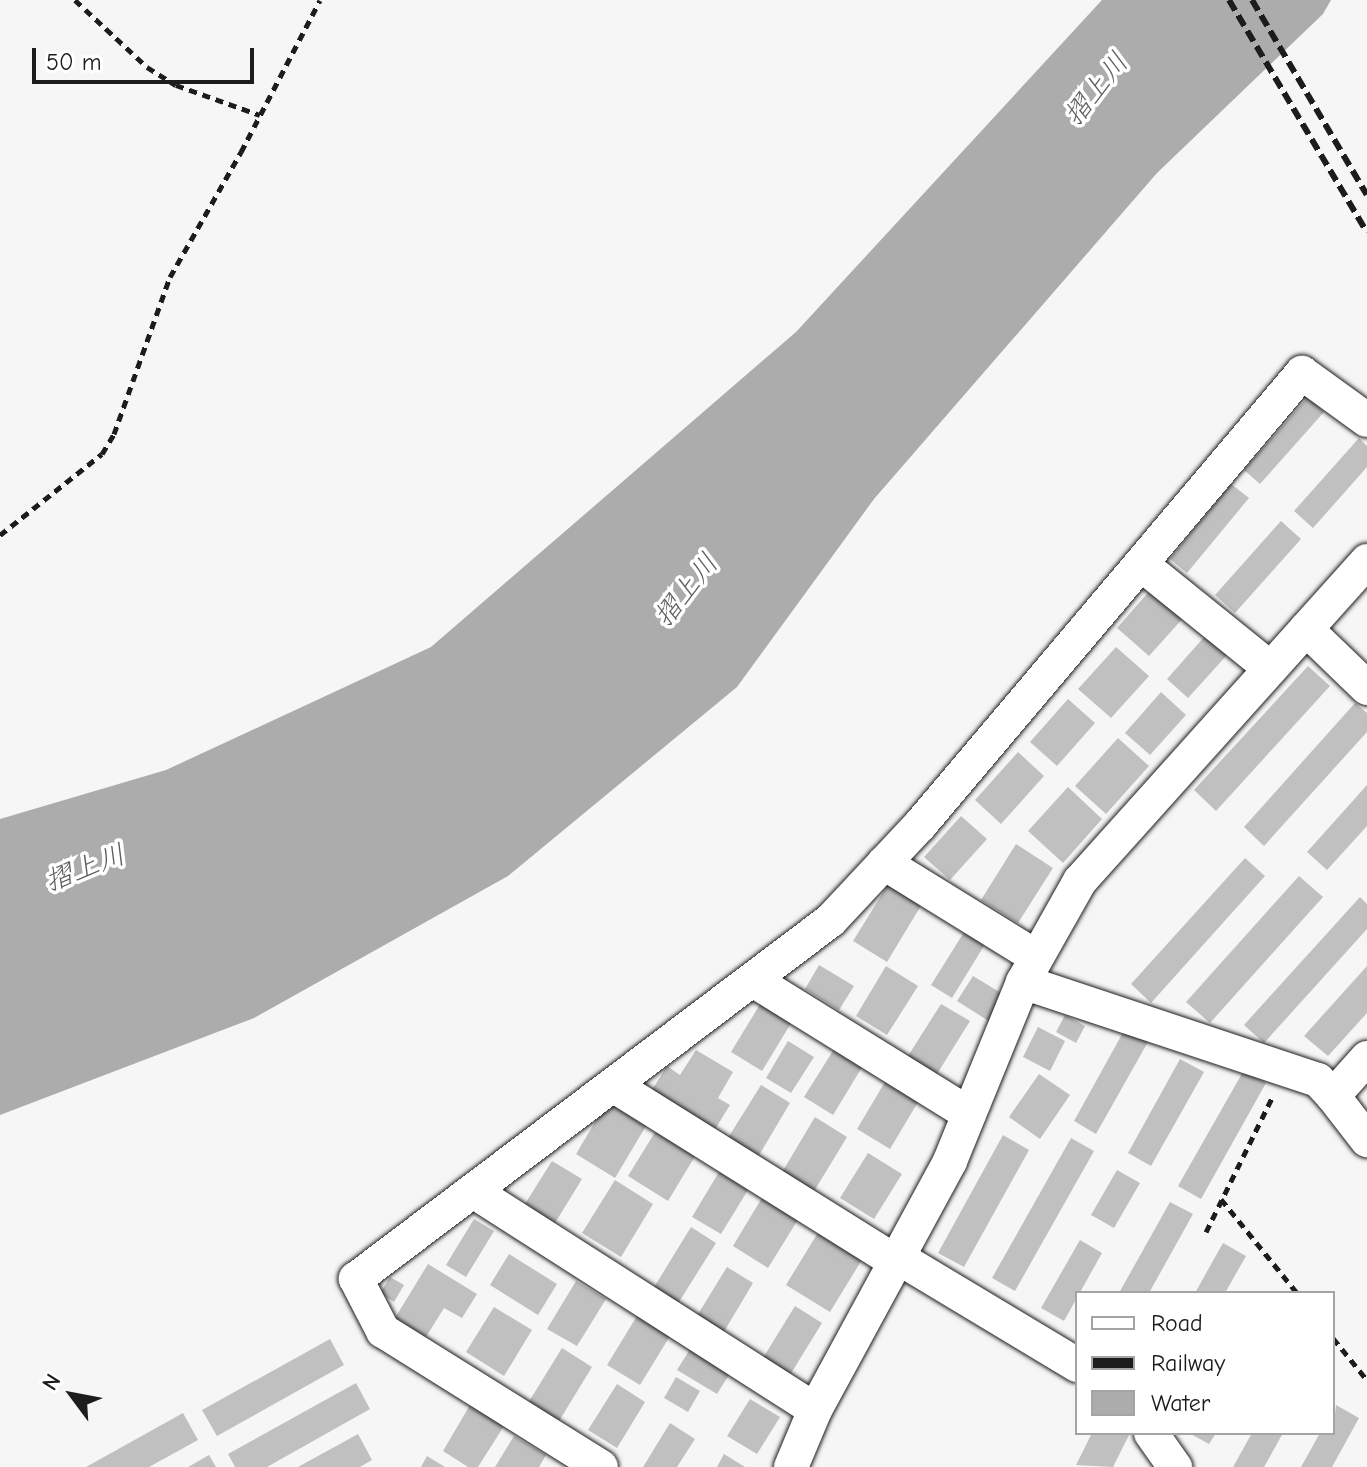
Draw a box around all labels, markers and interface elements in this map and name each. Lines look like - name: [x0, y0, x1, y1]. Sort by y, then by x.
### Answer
- scale bar: [36, 32, 258, 82]
- water label: 摺上川: [1057, 46, 1135, 132]
- text: 50 m: [46, 48, 102, 76]
- water label: 摺上川: [647, 547, 725, 633]
- water label: 摺上川: [40, 837, 130, 899]
- legend: [1075, 1291, 1335, 1435]
- text: Road: [1151, 1309, 1203, 1337]
- text: Railway: [1151, 1349, 1225, 1377]
- north arrow: [32, 1355, 112, 1435]
- text: N: [37, 1369, 66, 1395]
- text: Water: [1151, 1389, 1210, 1417]

